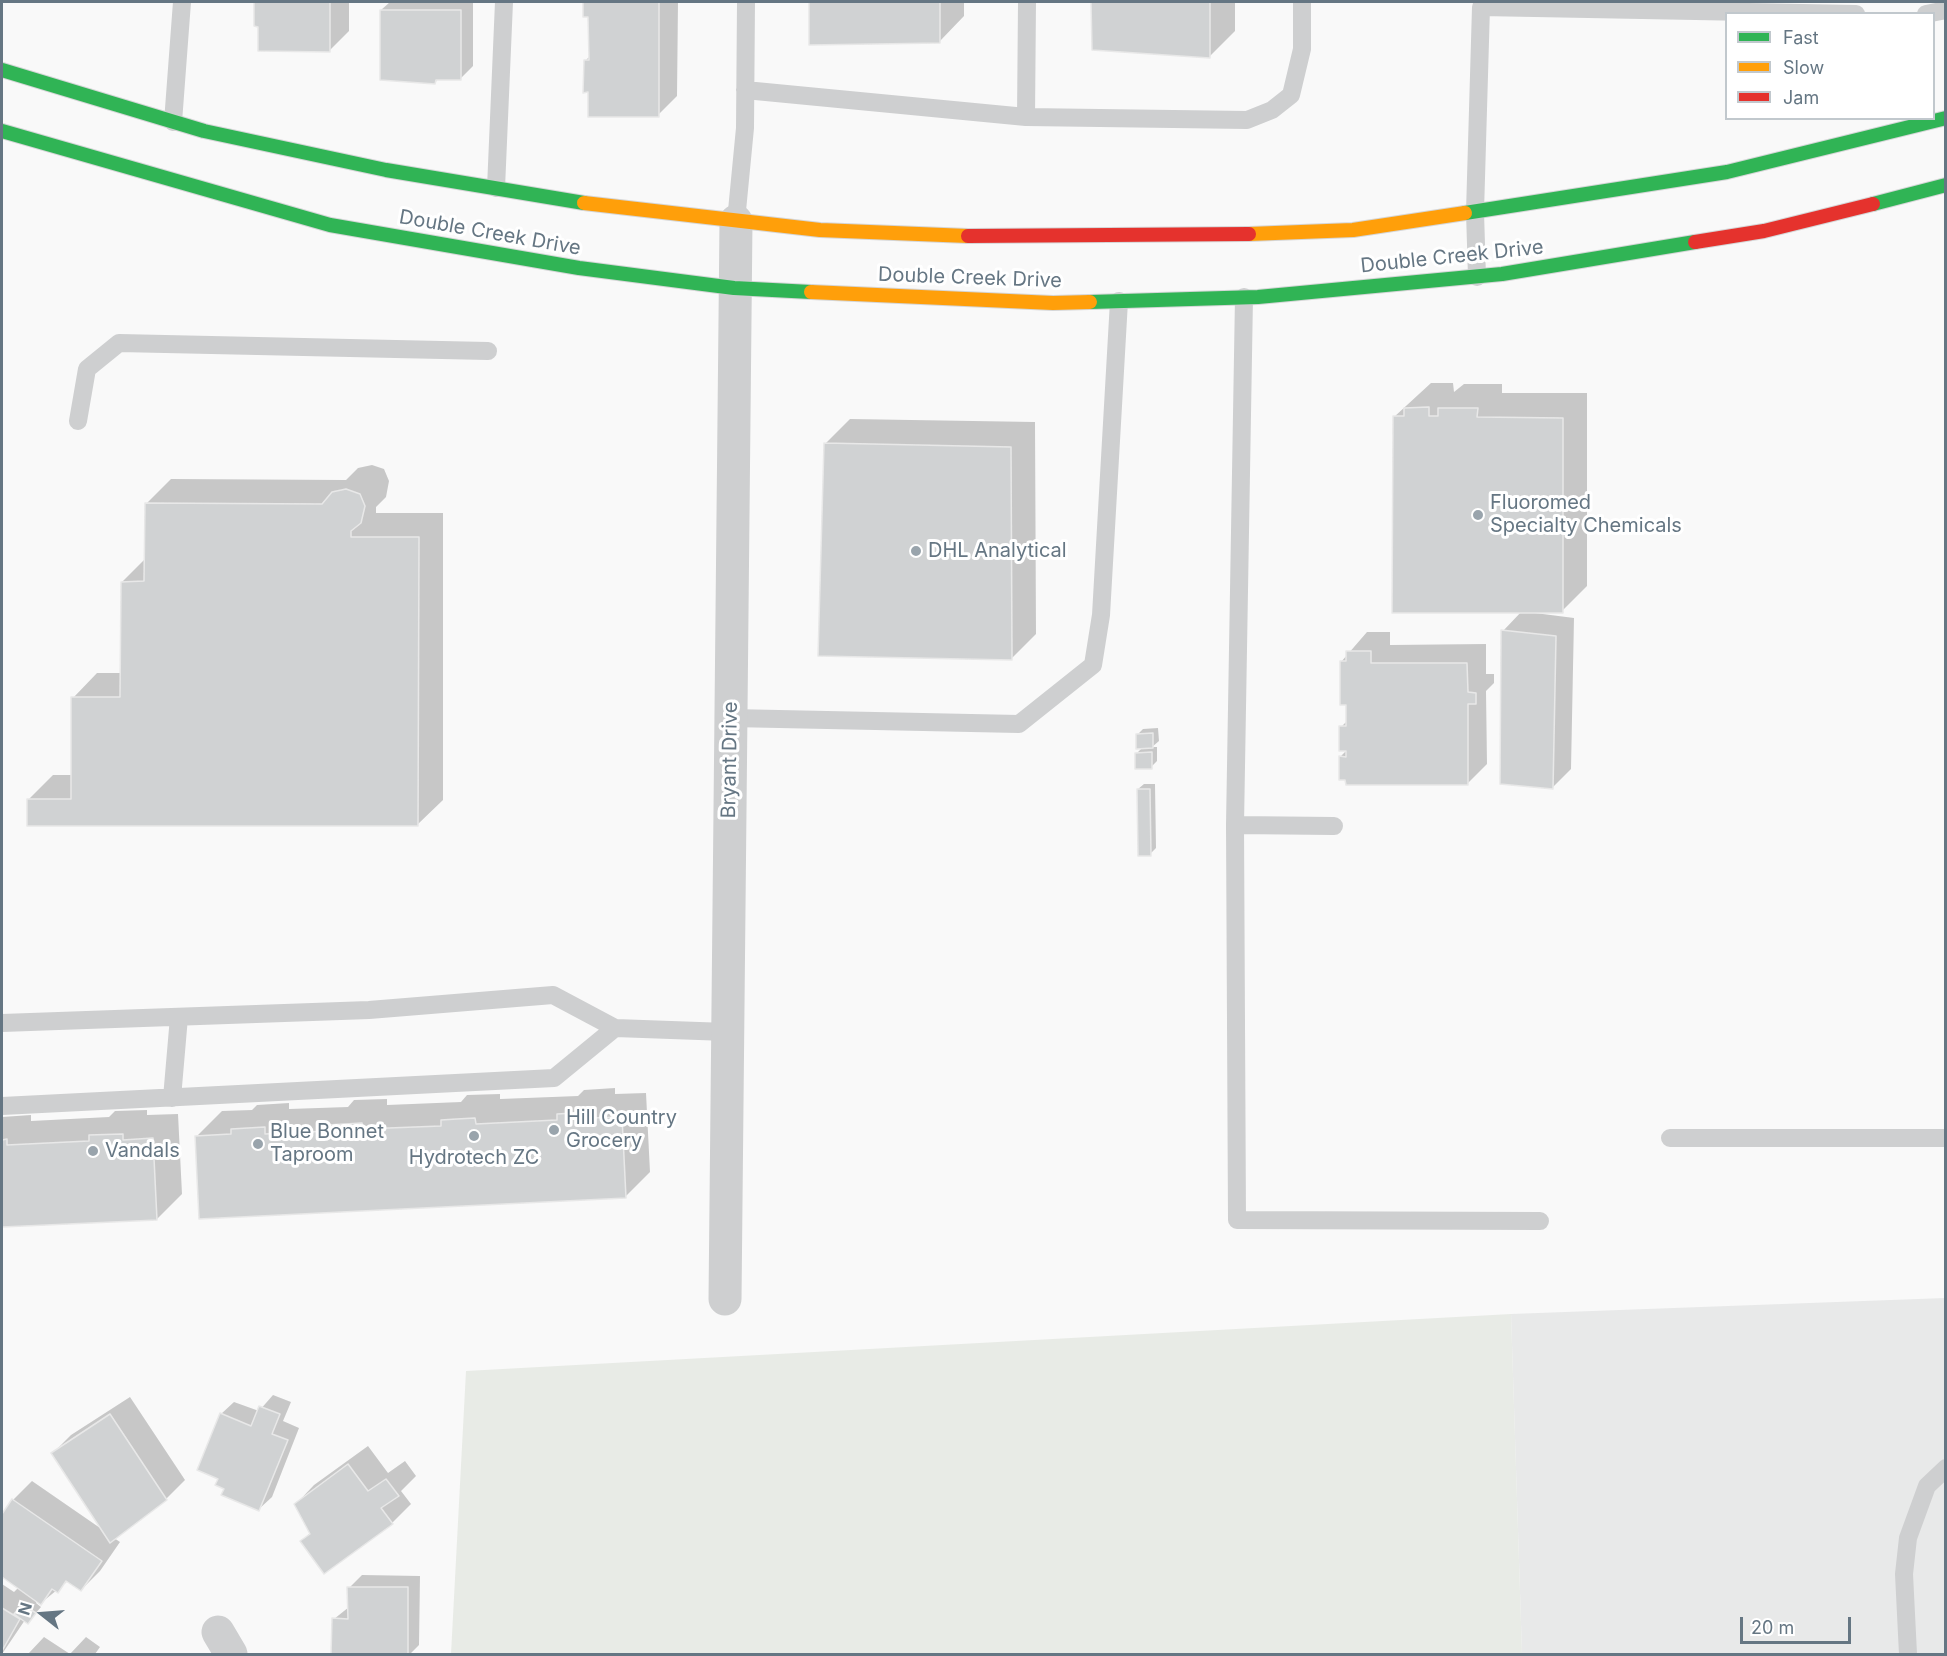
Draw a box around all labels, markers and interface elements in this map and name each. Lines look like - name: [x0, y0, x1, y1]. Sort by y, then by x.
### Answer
- legend: [1725, 12, 1935, 120]
- text: Fast: [1783, 27, 1819, 48]
- text: Slow: [1783, 57, 1824, 78]
- text: Jam: [1783, 87, 1819, 108]
- street label: Double Creek Drive: [397, 205, 583, 261]
- street label: Double Creek Drive: [1359, 235, 1545, 279]
- street label: Double Creek Drive: [878, 263, 1062, 293]
- place label: Fluoromed Specialty Chemicals: [1490, 491, 1682, 538]
- marker: Fluoromed Specialty Chemicals: [1471, 508, 1485, 522]
- place label: DHL Analytical: [928, 539, 1067, 563]
- marker: DHL Analytical: [909, 544, 923, 558]
- street label: Bryant Drive: [717, 701, 743, 819]
- place label: Hill Country Grocery: [566, 1106, 677, 1153]
- place label: Blue Bonnet Taproom: [270, 1120, 384, 1167]
- marker: Hill Country Grocery: [547, 1123, 561, 1137]
- marker: Hydrotech ZC: [467, 1129, 481, 1143]
- marker: Blue Bonnet Taproom: [251, 1137, 265, 1151]
- place label: Vandals: [105, 1139, 180, 1163]
- marker: Vandals: [86, 1144, 100, 1158]
- place label: Hydrotech ZC: [409, 1146, 539, 1170]
- north arrow: [12, 1584, 72, 1644]
- text: N: [13, 1600, 36, 1618]
- scale bar: [1743, 1605, 1854, 1643]
- text: 20 m: [1751, 1617, 1794, 1638]

